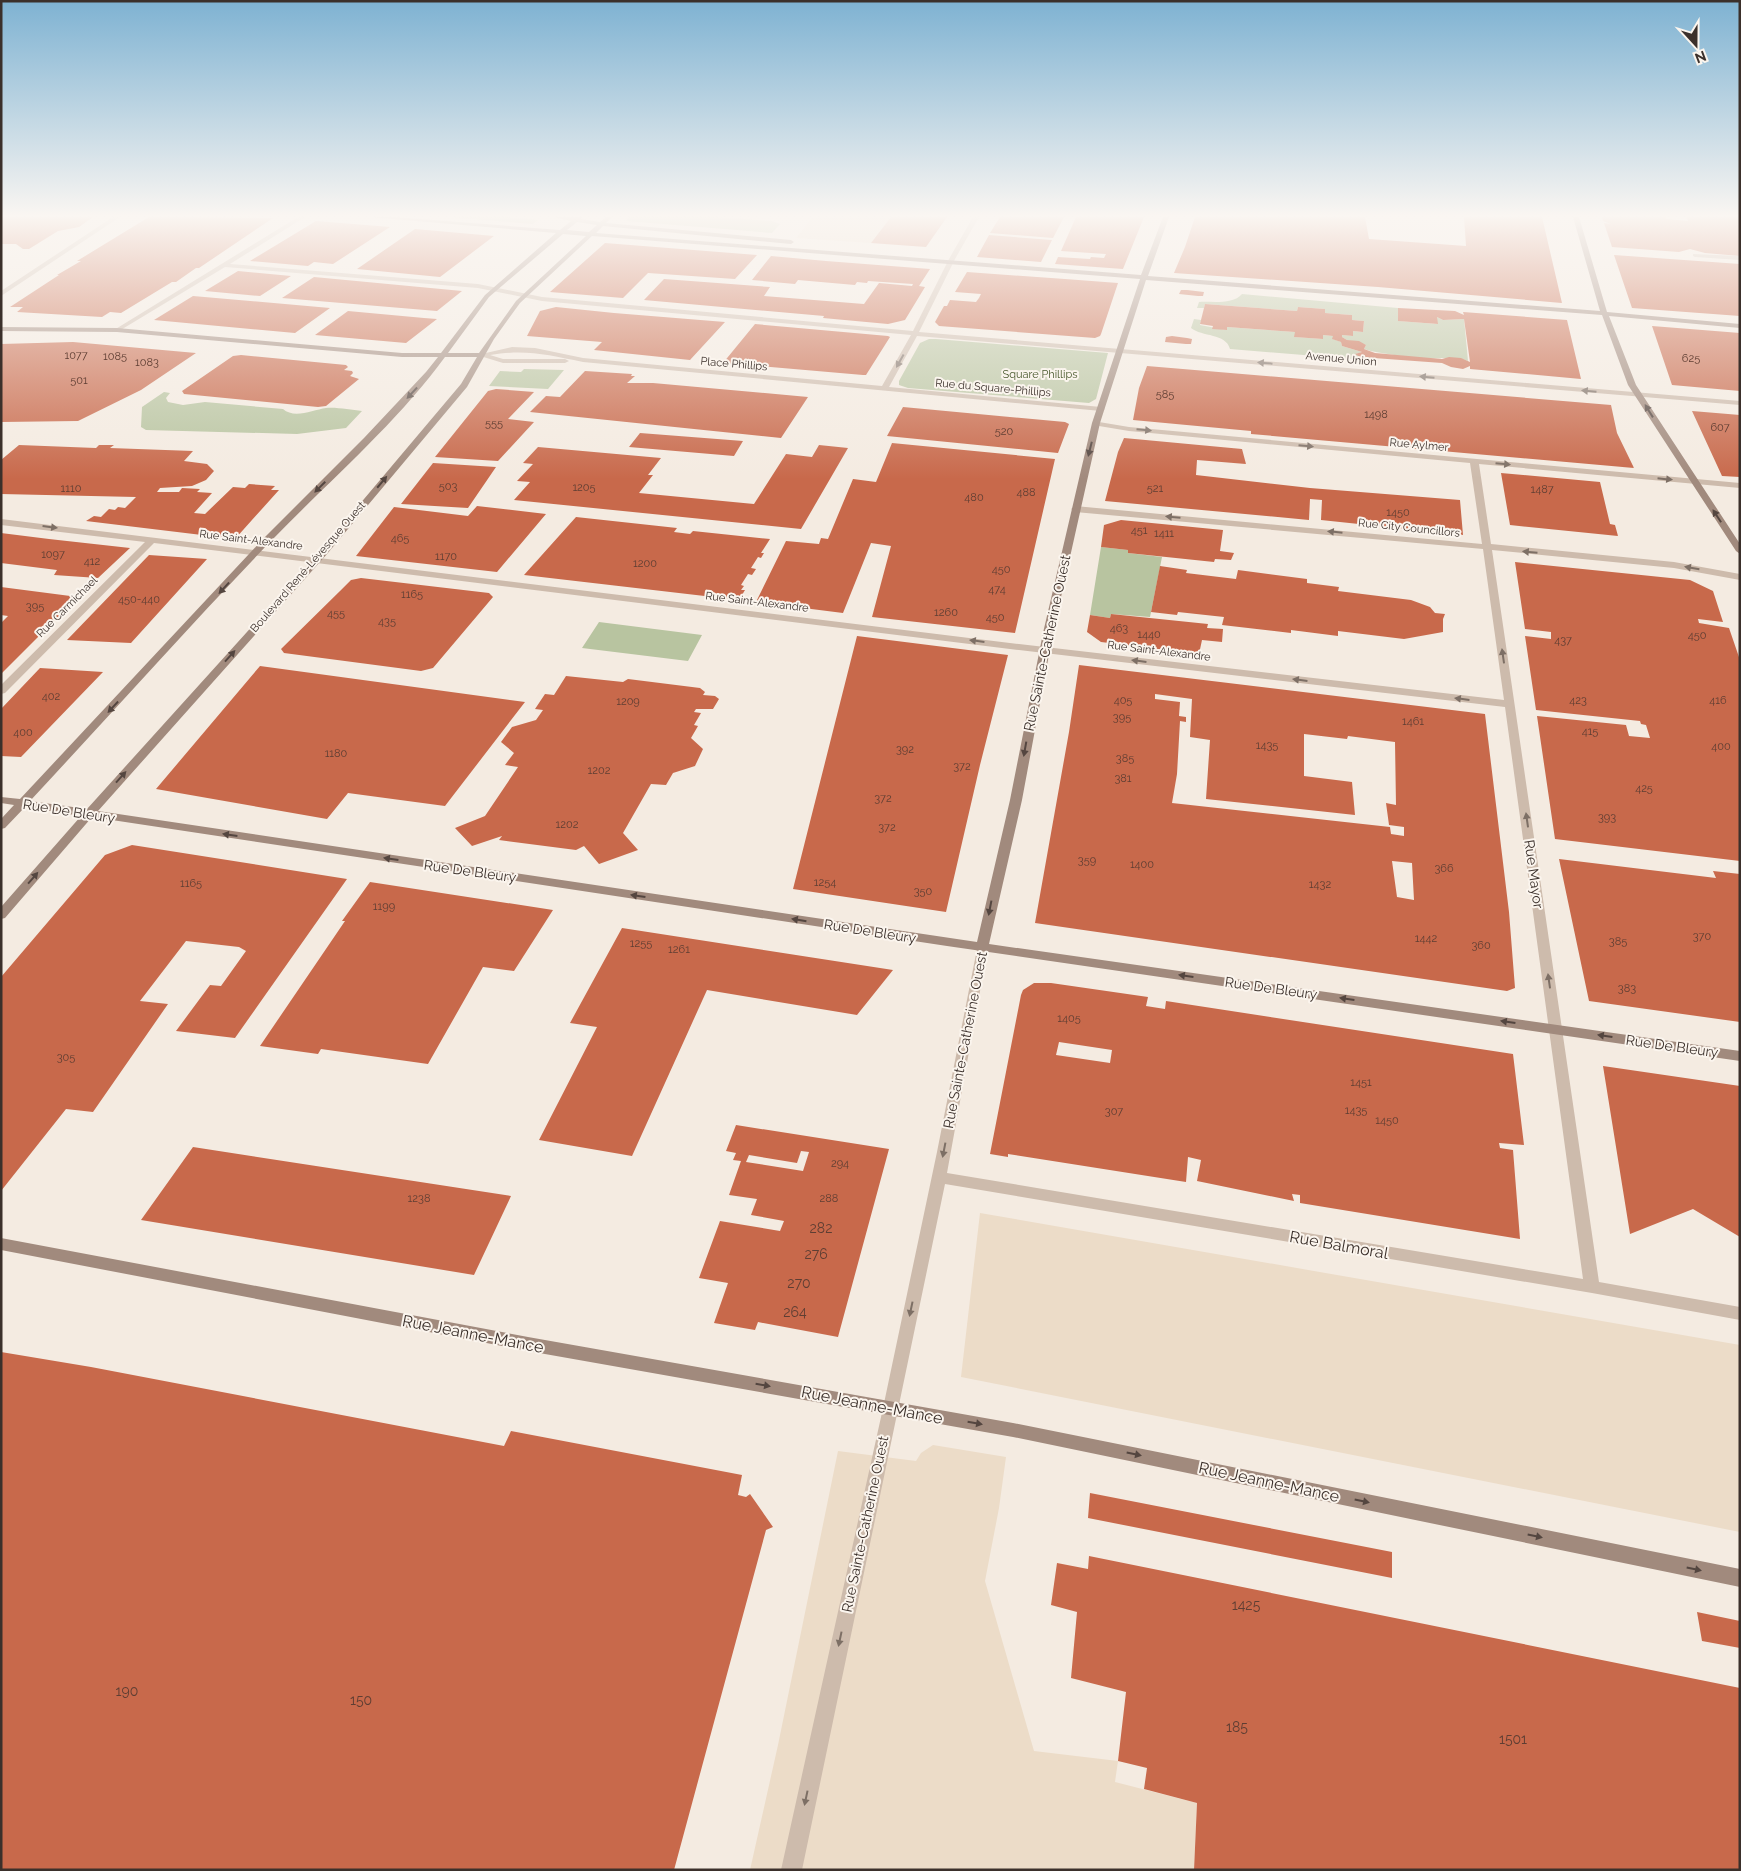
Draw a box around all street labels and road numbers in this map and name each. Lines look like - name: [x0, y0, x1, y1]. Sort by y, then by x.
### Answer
- street label: Avenue Union: [1305, 349, 1377, 369]
- street label: Place Phillips: [700, 355, 768, 373]
- street label: Rue du Square-Phillips: [935, 376, 1051, 400]
- street label: Rue Aylmer: [1389, 436, 1449, 454]
- street label: Boulevard René-Lévesque Ouest: [248, 499, 368, 635]
- street label: Rue City Councillors: [1358, 516, 1460, 540]
- street label: Rue Saint-Alexandre: [199, 527, 304, 553]
- street label: Rue Sainte-Catherine Ouest: [1020, 553, 1074, 733]
- street label: Rue Carmichael: [34, 574, 100, 640]
- street label: Rue Saint-Alexandre: [705, 589, 810, 615]
- street label: Rue Saint-Alexandre: [1107, 638, 1212, 664]
- street label: Rue De Bleury: [22, 796, 117, 826]
- street label: Rue Mayor: [1521, 839, 1547, 910]
- street label: Rue De Bleury: [423, 857, 518, 885]
- street label: Rue De Bleury: [823, 916, 918, 946]
- street label: Rue Sainte-Catherine Ouest: [940, 950, 990, 1130]
- street label: Rue De Bleury: [1224, 974, 1319, 1002]
- street label: Rue De Bleury: [1625, 1032, 1720, 1060]
- street label: Rue Balmoral: [1288, 1227, 1390, 1263]
- street label: Rue Jeanne-Mance: [401, 1311, 545, 1357]
- street label: Rue Jeanne-Mance: [800, 1382, 944, 1428]
- street label: Rue Sainte-Catherine Ouest: [838, 1434, 892, 1614]
- street label: Rue Jeanne-Mance: [1197, 1458, 1341, 1506]

